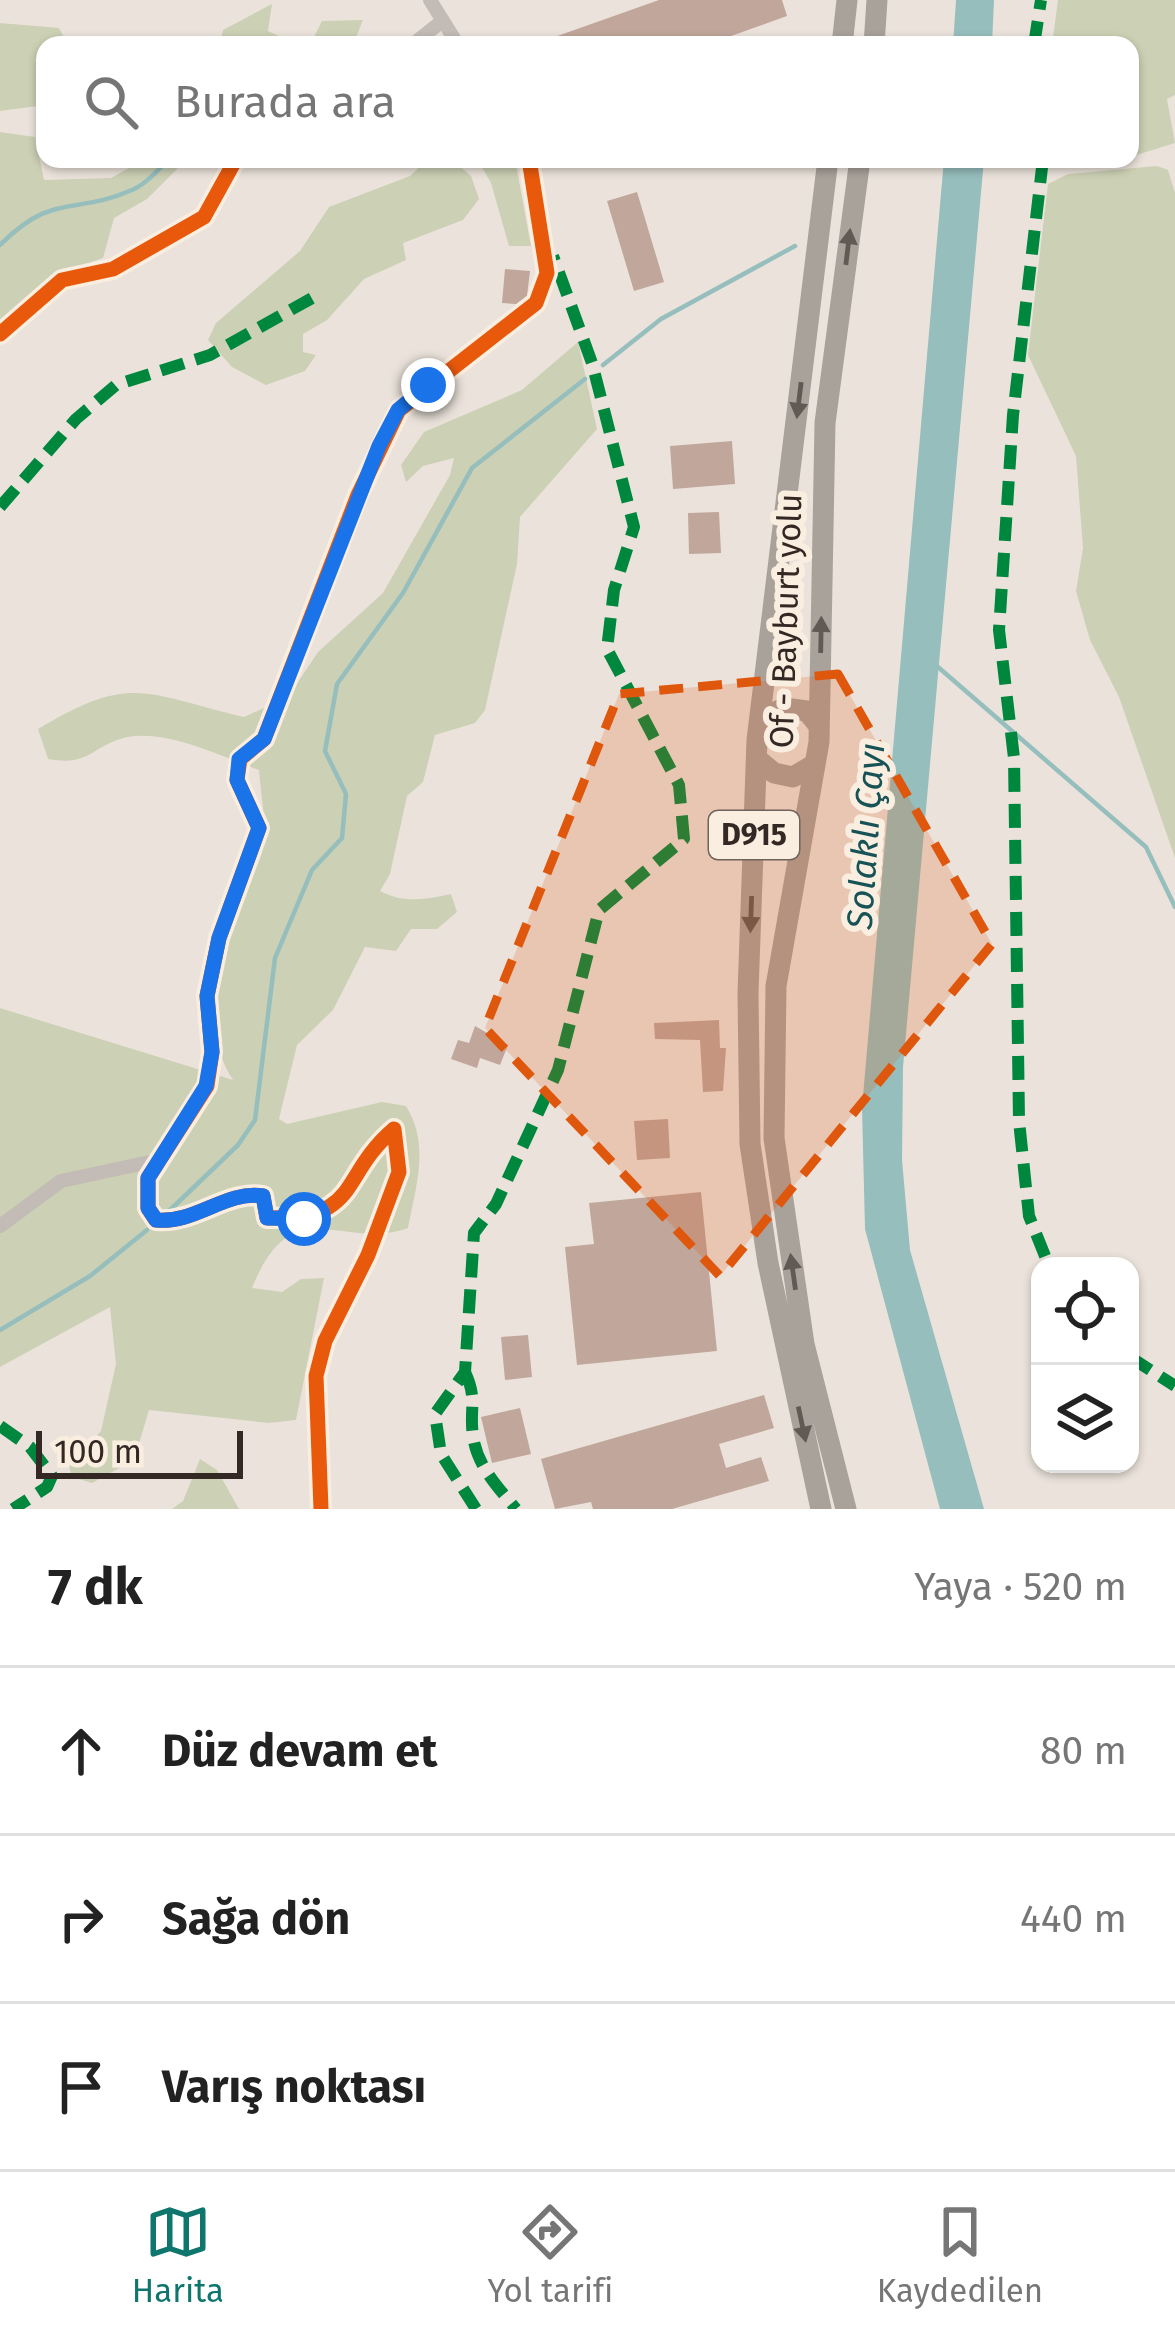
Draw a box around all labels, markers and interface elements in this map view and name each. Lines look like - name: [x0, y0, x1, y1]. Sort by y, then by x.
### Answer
- search box: [36, 36, 1139, 168]
- icon: search: [78, 69, 144, 135]
- text: Burada ara: [174, 75, 396, 129]
- one-way arrow: [839, 228, 858, 265]
- route end: [401, 358, 455, 412]
- one-way arrow: [789, 382, 808, 419]
- street label: Of - Bayburt yolu: [762, 493, 810, 749]
- one-way arrow: [811, 615, 831, 653]
- water label: Solaklı Çayı: [837, 741, 894, 932]
- road number: D915: [709, 811, 799, 859]
- one-way arrow: [741, 896, 760, 934]
- route start: [277, 1192, 331, 1246]
- one-way arrow: [783, 1253, 802, 1290]
- map controls: [1031, 1257, 1139, 1473]
- button: locate: [1031, 1257, 1139, 1365]
- button: layers: [1031, 1365, 1139, 1473]
- one-way arrow: [794, 1406, 813, 1444]
- scale bar: [36, 1425, 243, 1478]
- text: 100 m: [54, 1432, 142, 1472]
- text: 7 dk: [48, 1556, 143, 1618]
- text: Yaya · 520 m: [914, 1564, 1127, 1610]
- icon: ahead: [48, 1718, 114, 1784]
- text: Düz devam et: [162, 1724, 438, 1778]
- text: 80 m: [1040, 1728, 1127, 1774]
- icon: right: [48, 1886, 114, 1952]
- text: Sağa dön: [162, 1892, 350, 1946]
- text: 440 m: [1020, 1896, 1127, 1942]
- icon: arrive: [48, 2054, 114, 2120]
- text: Varış noktası: [162, 2060, 426, 2114]
- tab: Harita: [132, 2199, 224, 2311]
- tab: Yol tarifi: [487, 2199, 613, 2311]
- tab: Kaydedilen: [877, 2199, 1043, 2311]

